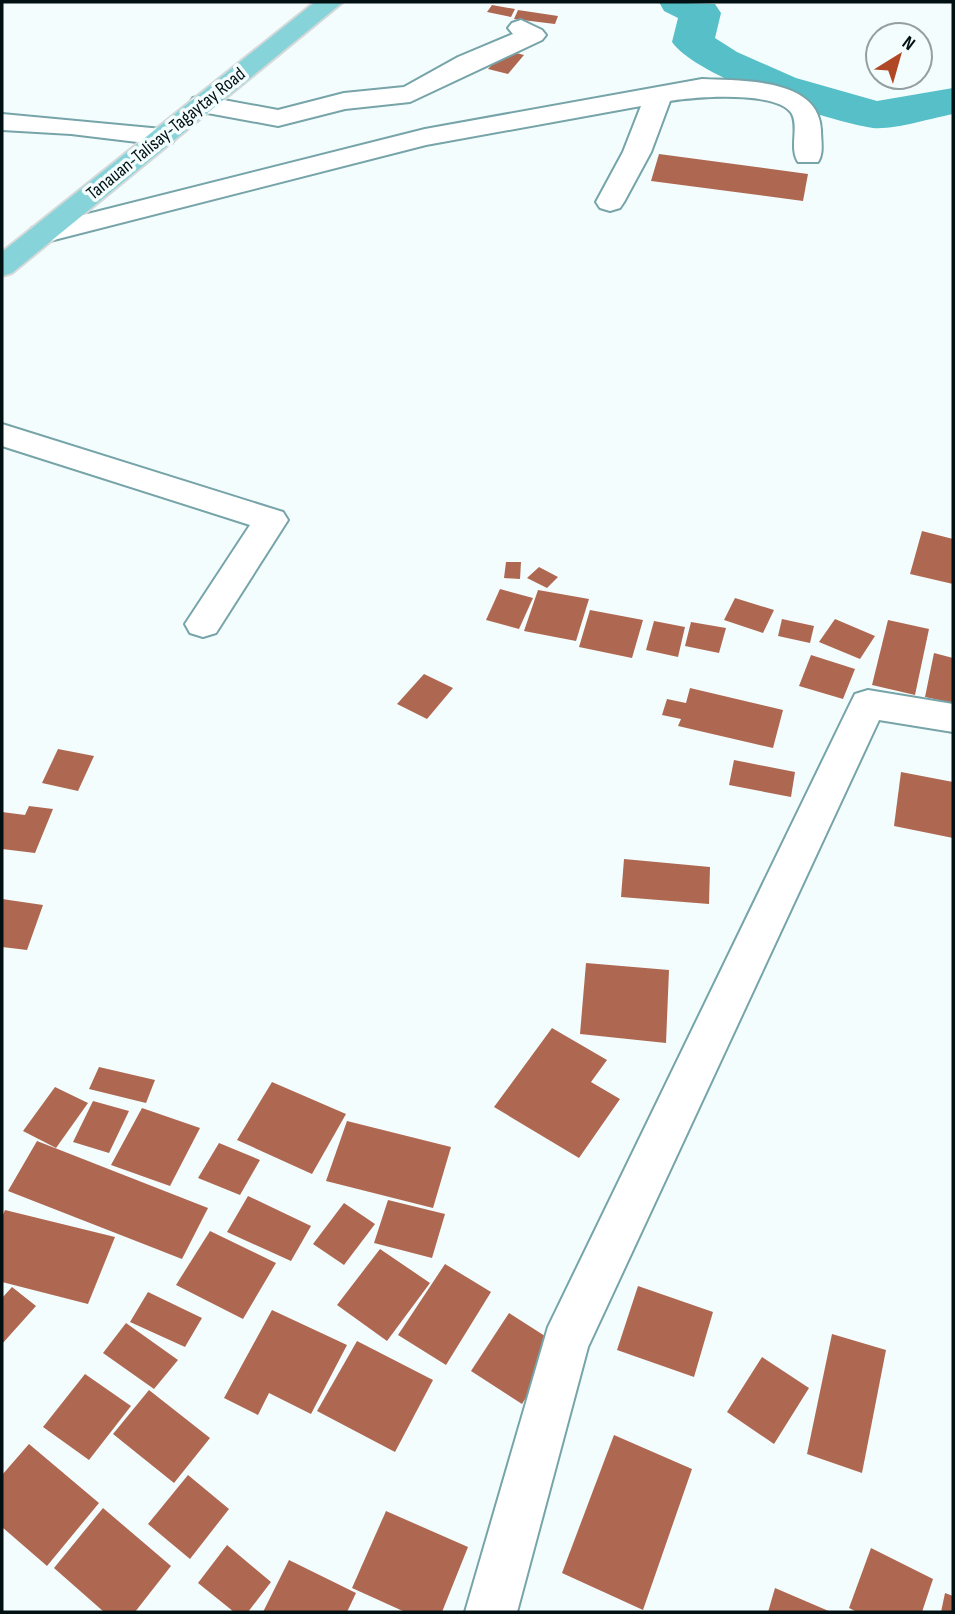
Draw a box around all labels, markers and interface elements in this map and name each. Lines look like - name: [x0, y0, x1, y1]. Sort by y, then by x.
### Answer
- north arrow: [864, 21, 934, 91]
- text: N: [897, 31, 919, 56]
- street label: Tanauan-Talisay-Tagaytay Road: [82, 63, 250, 205]

